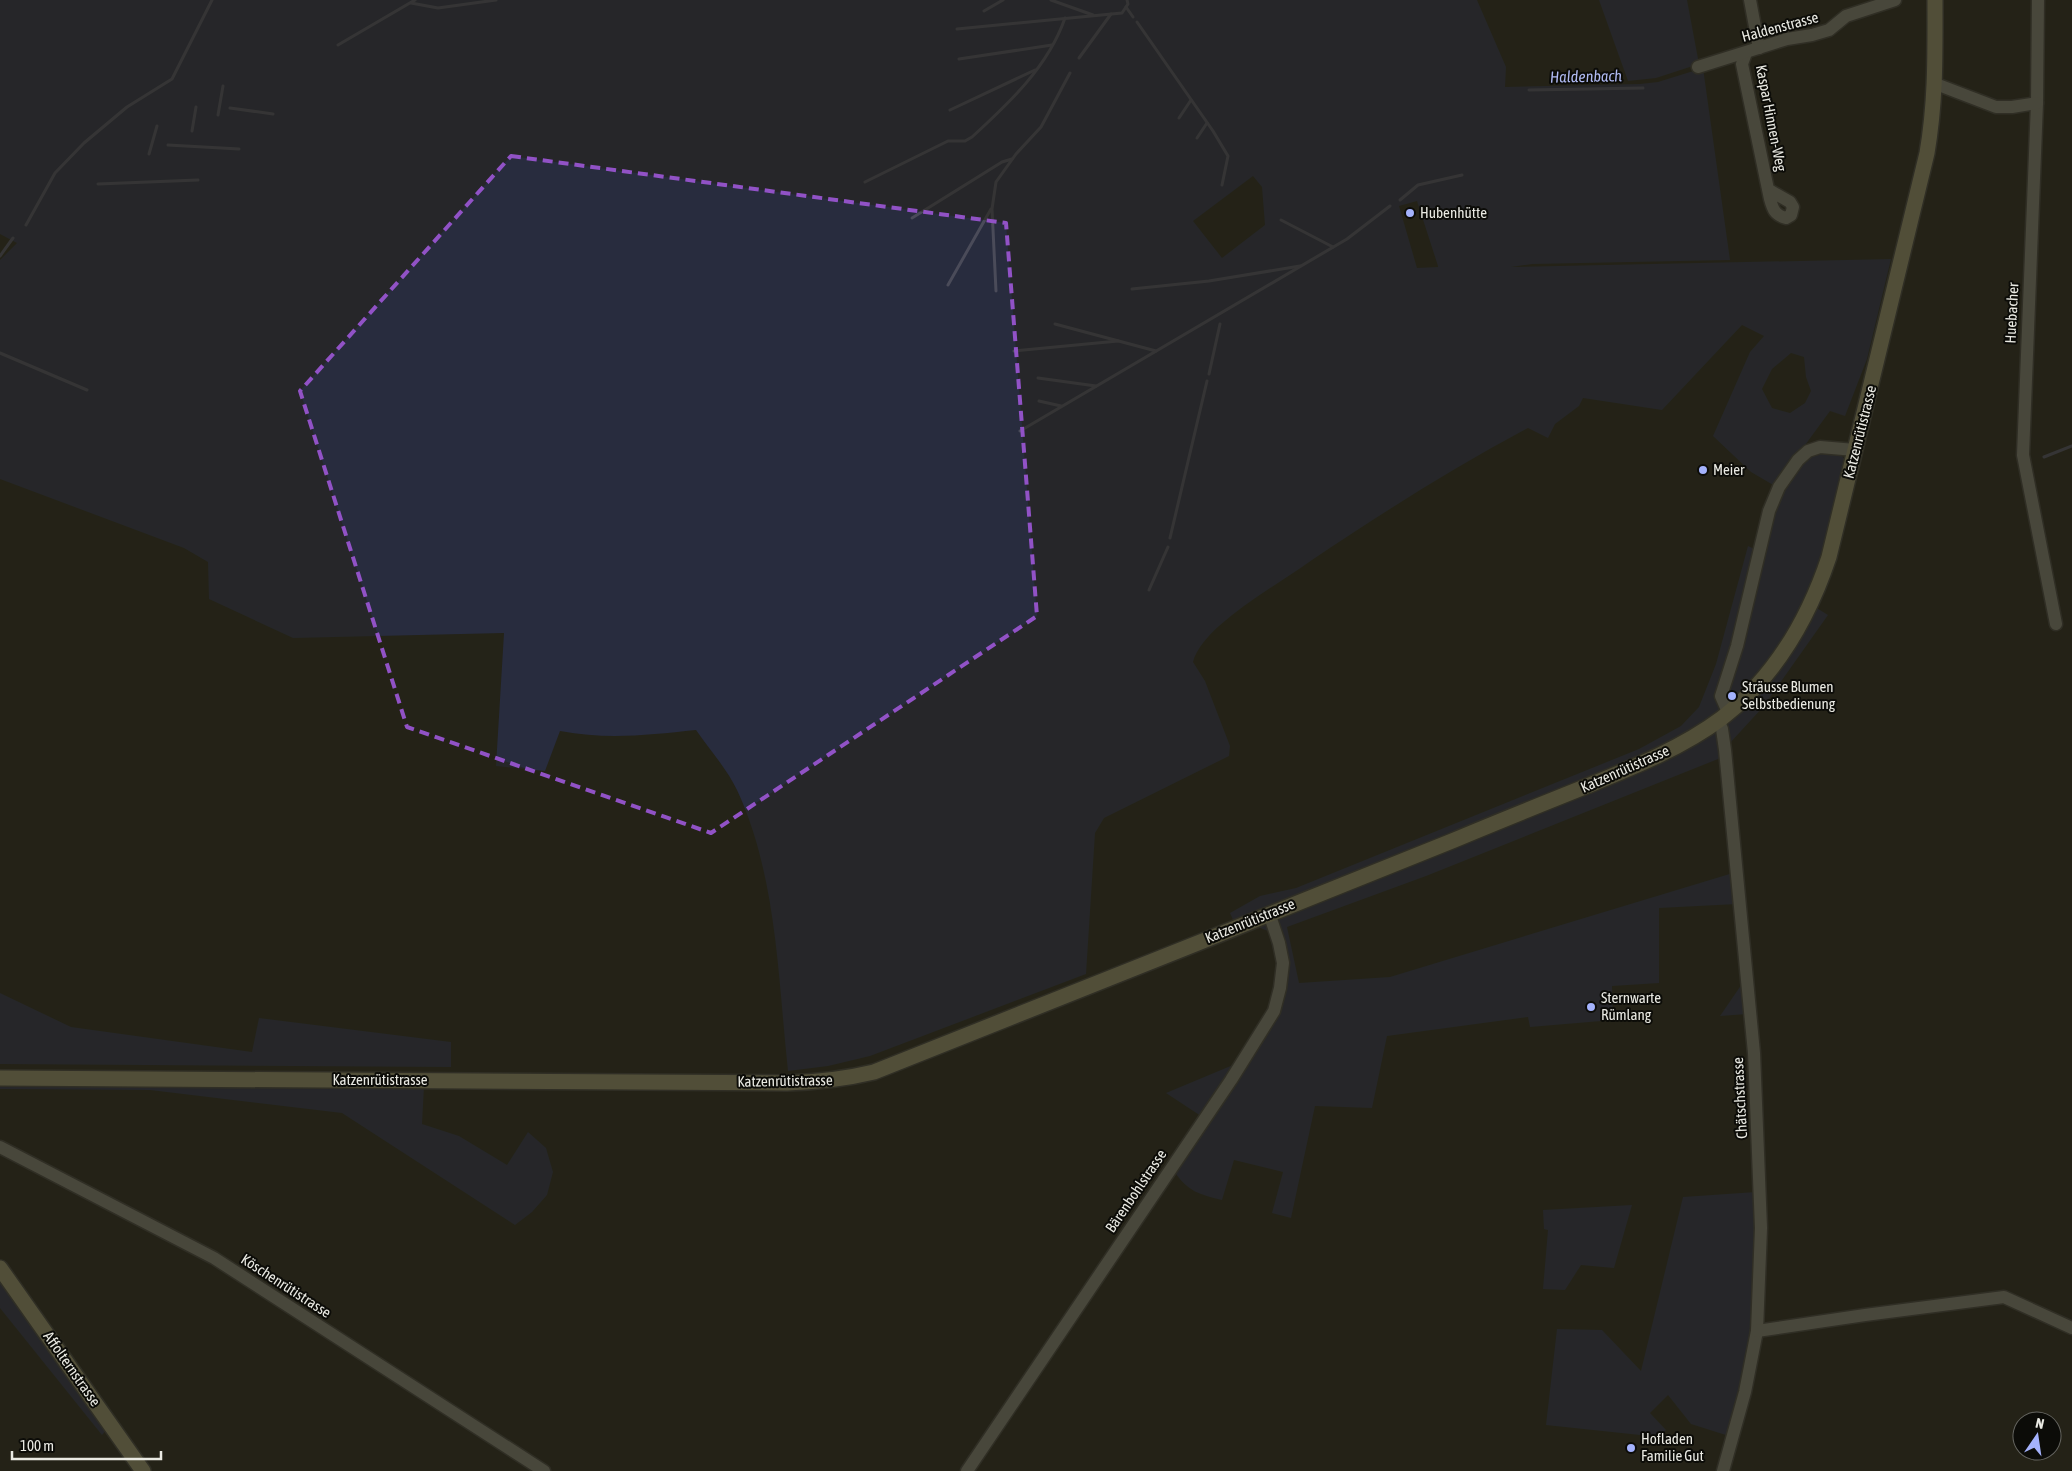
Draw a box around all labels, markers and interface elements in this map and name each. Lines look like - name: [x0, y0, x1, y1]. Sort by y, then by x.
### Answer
- street label: Haldenstrasse: [1740, 8, 1820, 45]
- street label: Kaspar Hinnen-Weg: [1753, 63, 1790, 173]
- water label: Haldenbach: [1550, 66, 1622, 86]
- place label: Hubenhütte: [1420, 204, 1487, 221]
- marker: Hubenhütte: [1404, 207, 1416, 219]
- street label: Huebacher: [2001, 282, 2022, 344]
- street label: Katzenrütistrasse: [1840, 383, 1879, 480]
- place label: Meier: [1713, 461, 1745, 478]
- marker: Meier: [1697, 464, 1709, 476]
- place label: Sträusse Blumen Selbstbedienung: [1742, 678, 1836, 712]
- marker: Sträusse Blumen Selbstbedienung: [1726, 690, 1738, 702]
- street label: Katzenrütistrasse: [1578, 741, 1672, 796]
- street label: Katzenrütistrasse: [1202, 895, 1297, 946]
- place label: Sternwarte Rümlang: [1601, 989, 1661, 1023]
- marker: Sternwarte Rümlang: [1585, 1001, 1597, 1013]
- street label: Chätschstrasse: [1729, 1057, 1750, 1139]
- street label: Katzenrütistrasse: [332, 1071, 428, 1088]
- street label: Katzenrütistrasse: [737, 1071, 833, 1090]
- street label: Bärenbohlstrasse: [1102, 1146, 1170, 1235]
- street label: Köschenrütistrasse: [238, 1250, 335, 1321]
- street label: Affolternstrasse: [40, 1328, 105, 1409]
- north arrow: [2012, 1411, 2062, 1461]
- text: N: [2034, 1415, 2046, 1432]
- scale bar: [12, 1428, 161, 1460]
- place label: Hofladen Familie Gut: [1641, 1430, 1704, 1464]
- text: 100 m: [20, 1437, 54, 1454]
- marker: Hofladen Familie Gut: [1625, 1442, 1637, 1454]

